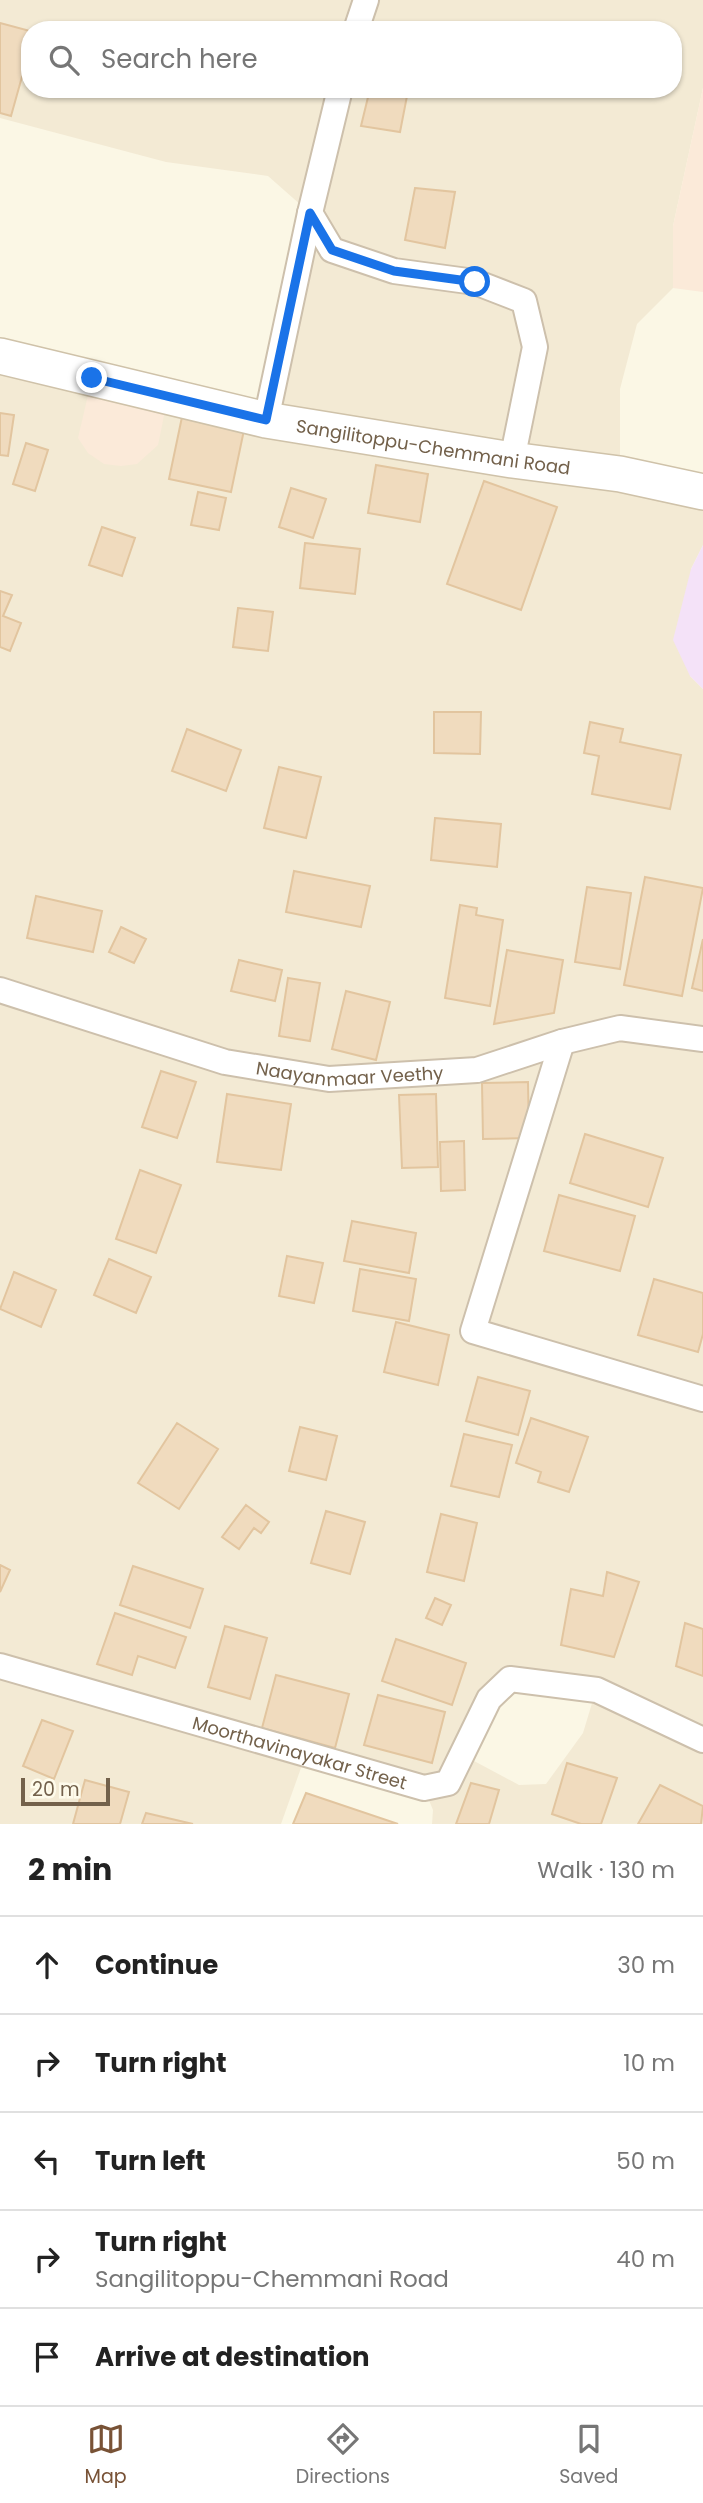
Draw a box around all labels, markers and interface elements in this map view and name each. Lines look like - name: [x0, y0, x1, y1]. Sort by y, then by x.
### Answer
- search box: [21, 21, 682, 98]
- icon: search: [45, 41, 83, 79]
- text: Search here: [101, 41, 258, 77]
- route start: [459, 266, 490, 297]
- route end: [76, 362, 107, 393]
- street label: Sangilitoppu-Chemmani Road: [294, 413, 572, 480]
- street label: Naayanmaar Veethy: [254, 1055, 444, 1092]
- street label: Moorthavinayakar Street: [190, 1710, 410, 1795]
- scale bar: [21, 1775, 110, 1807]
- text: 20 m: [32, 1776, 80, 1803]
- text: 2 min: [28, 1848, 112, 1891]
- text: Walk · 130 m: [537, 1854, 675, 1886]
- icon: ahead: [28, 1946, 66, 1984]
- text: Continue: [95, 1947, 218, 1983]
- text: 30 m: [617, 1949, 675, 1981]
- icon: right: [28, 2044, 66, 2082]
- text: Turn right: [95, 2045, 227, 2081]
- text: 10 m: [623, 2047, 675, 2079]
- icon: left: [28, 2142, 66, 2180]
- text: Turn left: [95, 2143, 206, 2179]
- text: 50 m: [616, 2145, 675, 2177]
- text: Turn right: [95, 2224, 227, 2260]
- icon: right: [28, 2240, 66, 2278]
- text: 40 m: [616, 2243, 675, 2275]
- text: Sangilitoppu-Chemmani Road: [95, 2263, 449, 2295]
- icon: arrive: [28, 2338, 66, 2376]
- text: Arrive at destination: [95, 2339, 370, 2375]
- tab: Map: [85, 2420, 127, 2491]
- tab: Directions: [296, 2420, 390, 2491]
- tab: Saved: [559, 2420, 618, 2491]

